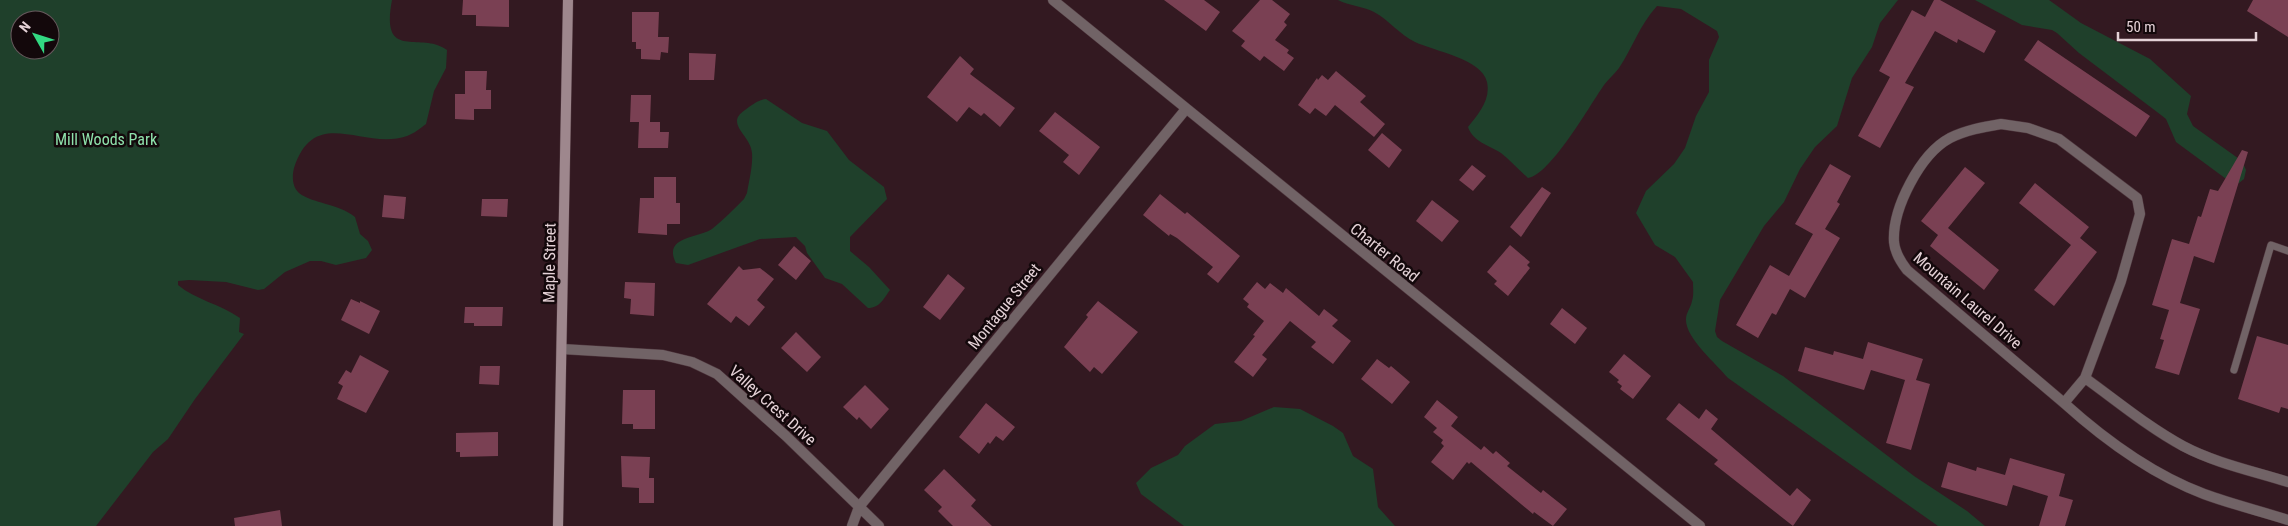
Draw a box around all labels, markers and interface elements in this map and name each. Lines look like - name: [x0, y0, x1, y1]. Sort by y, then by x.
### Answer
- north arrow: [10, 10, 60, 60]
- scale bar: [2118, 10, 2256, 42]
- text: N: [16, 18, 34, 35]
- text: 50 m: [2126, 18, 2156, 36]
- park label: Mill Woods Park: [55, 130, 158, 149]
- street label: Charter Road: [1347, 219, 1423, 286]
- street label: Maple Street: [539, 223, 560, 303]
- street label: Mountain Laurel Drive: [1910, 248, 2026, 353]
- street label: Montague Street: [964, 260, 1045, 353]
- street label: Valley Crest Drive: [725, 361, 820, 449]

